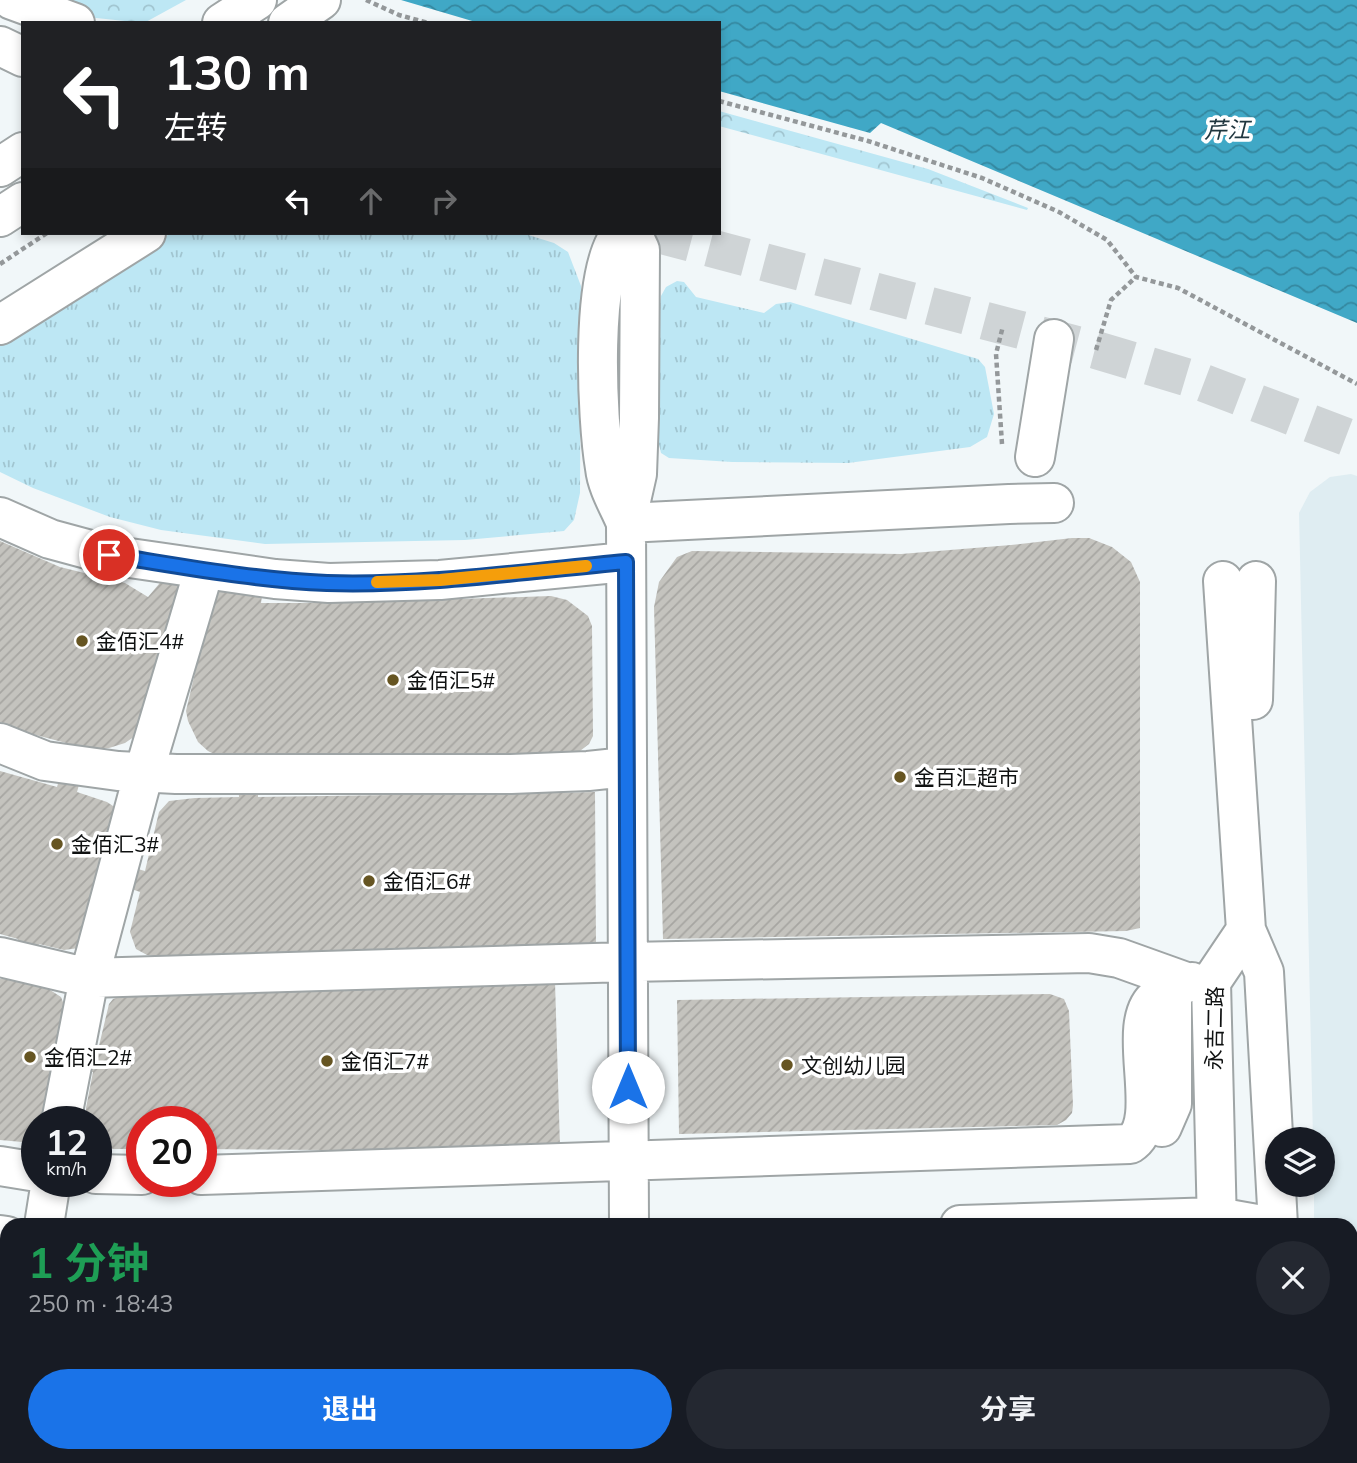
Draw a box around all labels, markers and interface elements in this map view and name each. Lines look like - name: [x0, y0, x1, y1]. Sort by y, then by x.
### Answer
- text: 130 m: [164, 41, 310, 102]
- icon: left: [49, 49, 140, 140]
- text: 左转: [164, 107, 228, 147]
- water label: 芹江: [1204, 115, 1253, 144]
- icon: left: [279, 182, 317, 220]
- icon: ahead: [352, 182, 390, 220]
- icon: right: [425, 182, 463, 220]
- pin: [79, 525, 139, 585]
- icon: arrive: [90, 536, 128, 574]
- place label: 金佰汇4#: [96, 628, 184, 654]
- marker: 金佰汇4#: [74, 633, 90, 649]
- place label: 金佰汇5#: [407, 667, 495, 693]
- marker: 金佰汇5#: [385, 672, 401, 688]
- place label: 金百汇超市: [914, 764, 1019, 790]
- marker: 金百汇超市: [892, 769, 908, 785]
- place label: 金佰汇3#: [71, 831, 159, 857]
- marker: 金佰汇3#: [49, 836, 65, 852]
- place label: 金佰汇6#: [383, 868, 471, 894]
- marker: 金佰汇6#: [361, 873, 377, 889]
- street label: 永吉二路: [1200, 986, 1228, 1070]
- place label: 金佰汇2#: [44, 1044, 132, 1070]
- place label: 金佰汇7#: [341, 1048, 429, 1074]
- marker: 金佰汇2#: [22, 1049, 38, 1065]
- position arrow: [591, 1050, 665, 1124]
- place label: 文创幼儿园: [801, 1052, 906, 1078]
- marker: 金佰汇7#: [319, 1053, 335, 1069]
- marker: 文创幼儿园: [779, 1057, 795, 1073]
- speed limit sign: 20: [126, 1106, 217, 1197]
- text: 12: [45, 1120, 88, 1164]
- map controls: [1265, 1127, 1335, 1197]
- button: layers: [1265, 1127, 1335, 1197]
- text: km/h: [46, 1157, 87, 1180]
- text: 1 分钟: [28, 1236, 149, 1289]
- button: close: [1256, 1241, 1330, 1315]
- text: 250 m · 18:43: [28, 1289, 173, 1318]
- button: 退出: [28, 1369, 672, 1449]
- button: 分享: [686, 1369, 1330, 1449]

